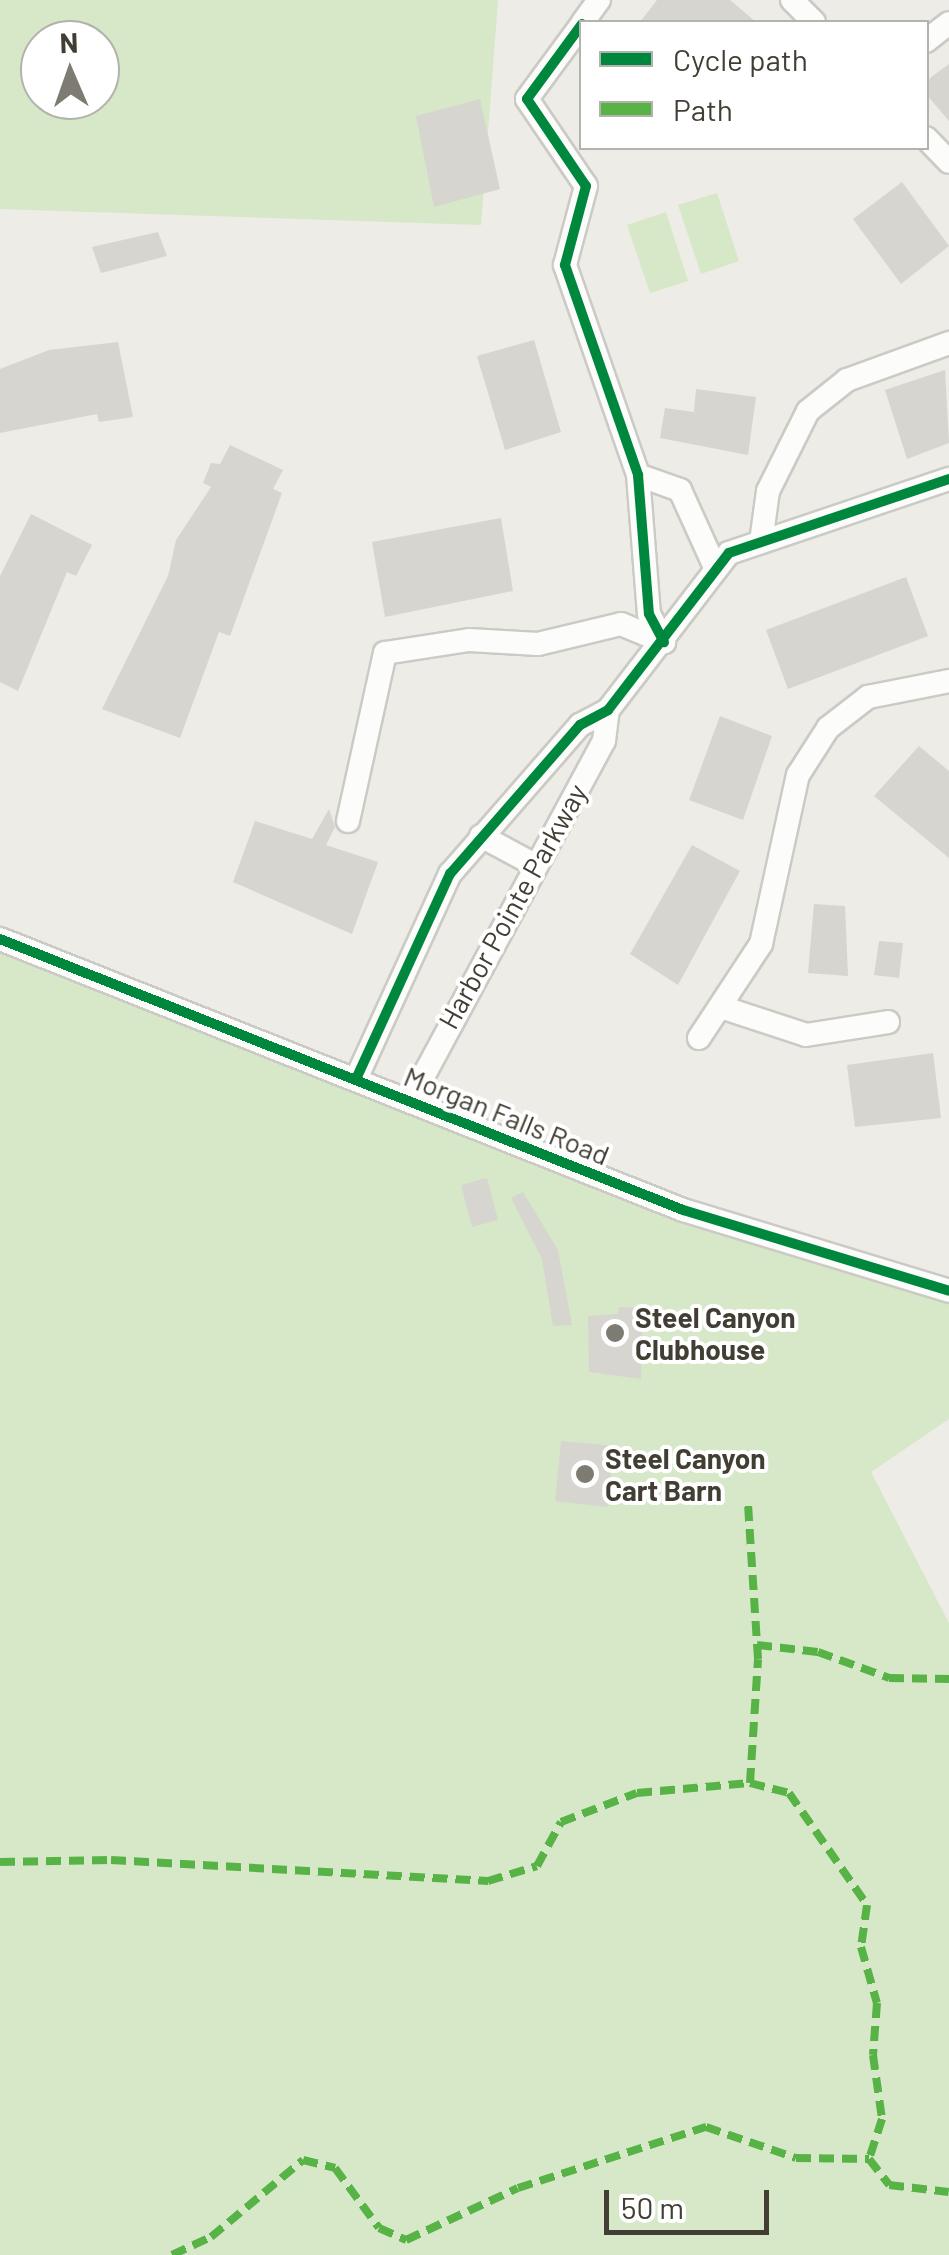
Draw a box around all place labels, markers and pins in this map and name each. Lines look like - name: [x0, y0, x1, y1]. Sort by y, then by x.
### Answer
- place label: Steel Canyon Clubhouse: [635, 1300, 796, 1366]
- marker: Steel Canyon Clubhouse: [604, 1322, 626, 1344]
- place label: Steel Canyon Cart Barn: [605, 1441, 766, 1507]
- marker: Steel Canyon Cart Barn: [574, 1463, 596, 1485]

